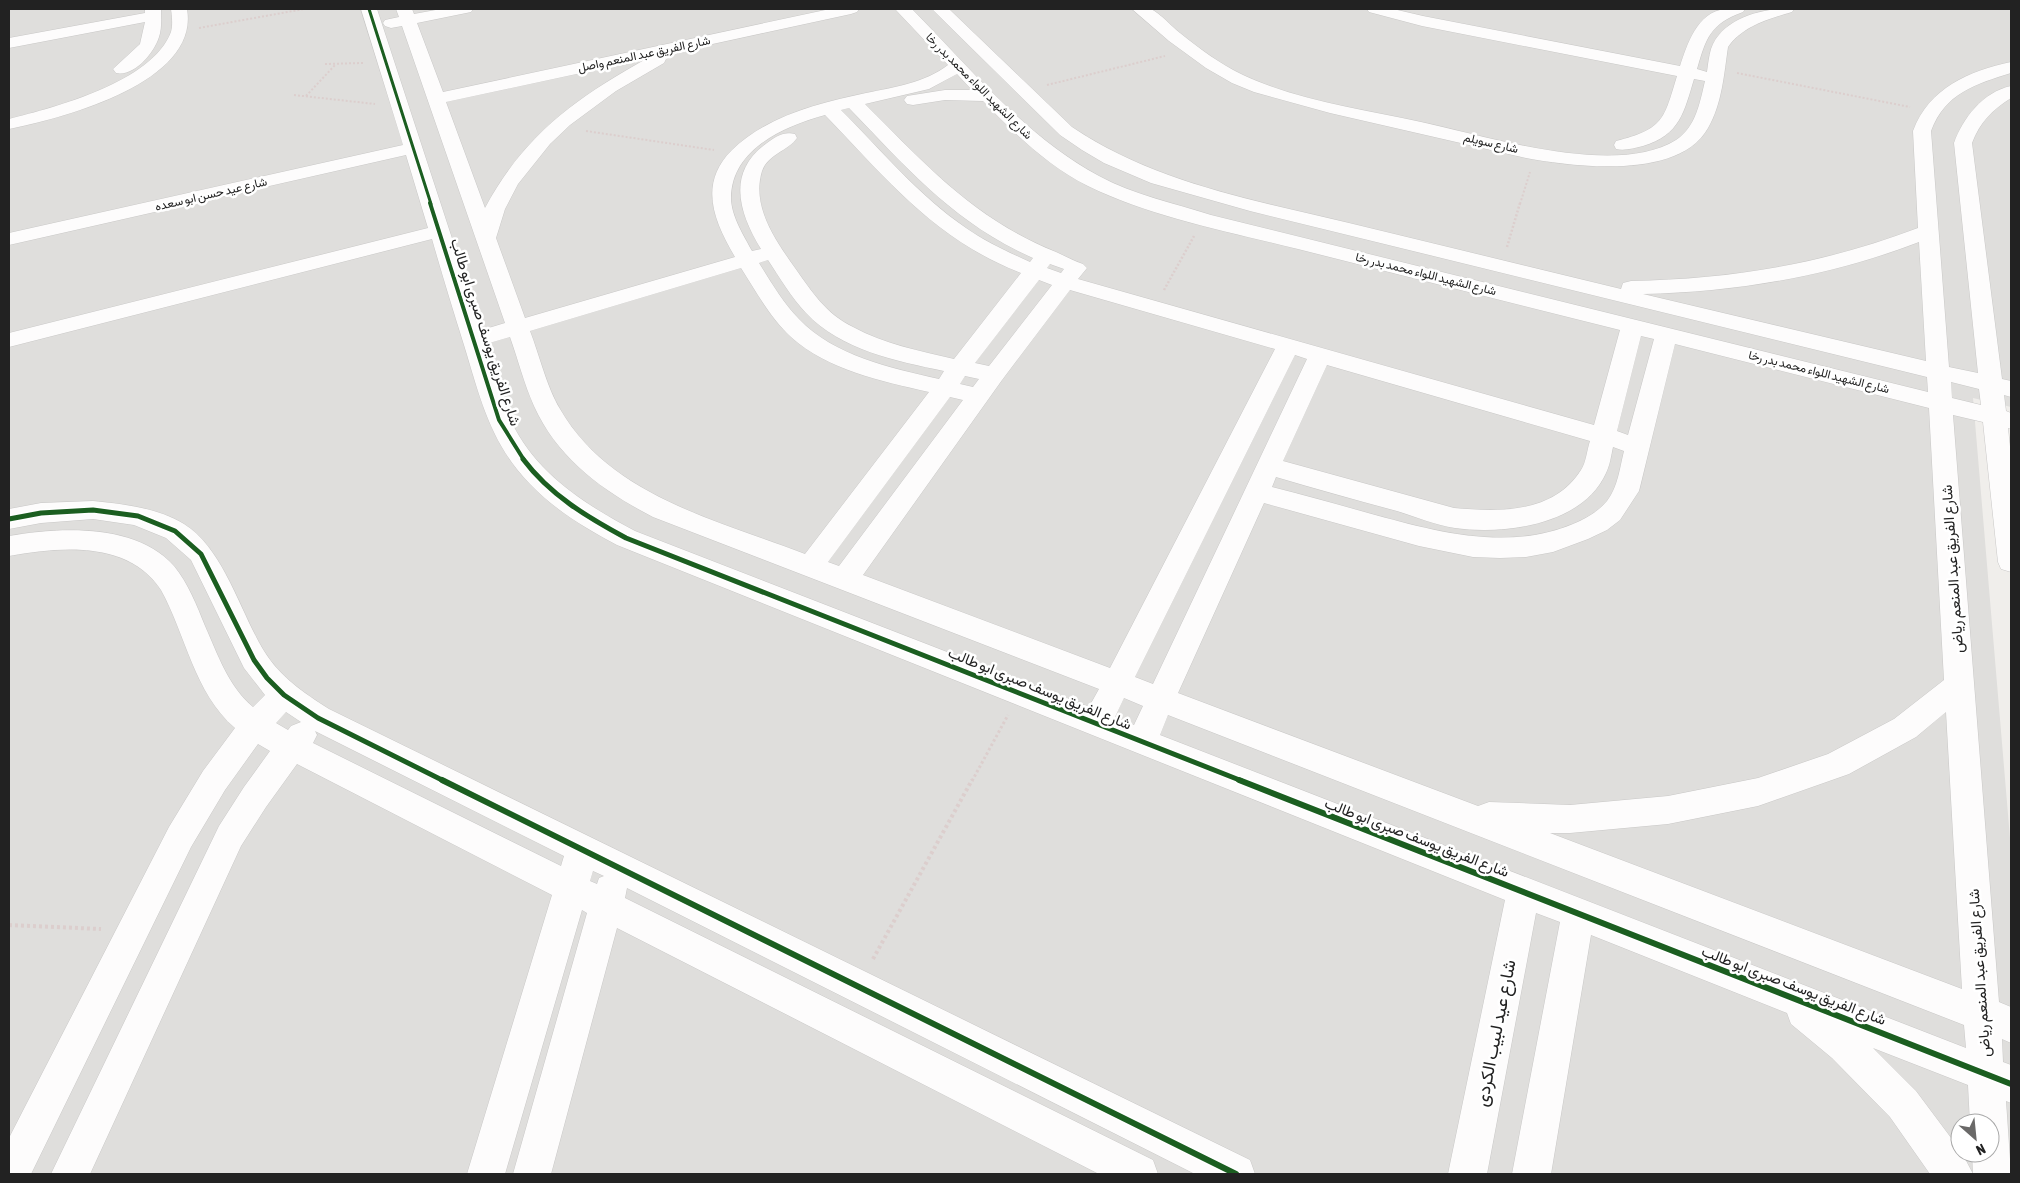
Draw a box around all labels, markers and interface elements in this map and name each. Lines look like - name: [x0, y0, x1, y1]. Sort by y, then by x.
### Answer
- street label: شارع الشهيد اللواء محمد بدر رخا: [921, 30, 1035, 144]
- street label: شارع الفريق عبد المنعم واصل: [576, 33, 712, 77]
- street label: شارع سويلم: [1462, 130, 1520, 158]
- street label: شارع عيد حسن ابو سعده: [154, 174, 269, 216]
- street label: شارع الفريق يوسف صبرى ابو طالب: [445, 236, 524, 429]
- street label: شارع الشهيد اللواء محمد بدر رخا: [1354, 250, 1498, 300]
- street label: شارع الشهيد اللواء محمد بدر رخا: [1747, 348, 1891, 398]
- street label: شارع الفريق عبد المنعم رياض: [1938, 484, 1969, 654]
- street label: شارع الفريق يوسف صبرى ابو طالب: [945, 643, 1134, 735]
- street label: شارع الفريق يوسف صبرى ابو طالب: [1321, 794, 1512, 883]
- street label: شارع الفريق عبد المنعم رياض: [1965, 888, 1996, 1058]
- street label: شارع الفريق يوسف صبرى ابو طالب: [1698, 942, 1889, 1031]
- street label: شارع عيد لبيب الكردى: [1470, 958, 1522, 1109]
- north arrow: [1950, 1113, 2000, 1163]
- text: N: [1974, 1141, 1988, 1159]

